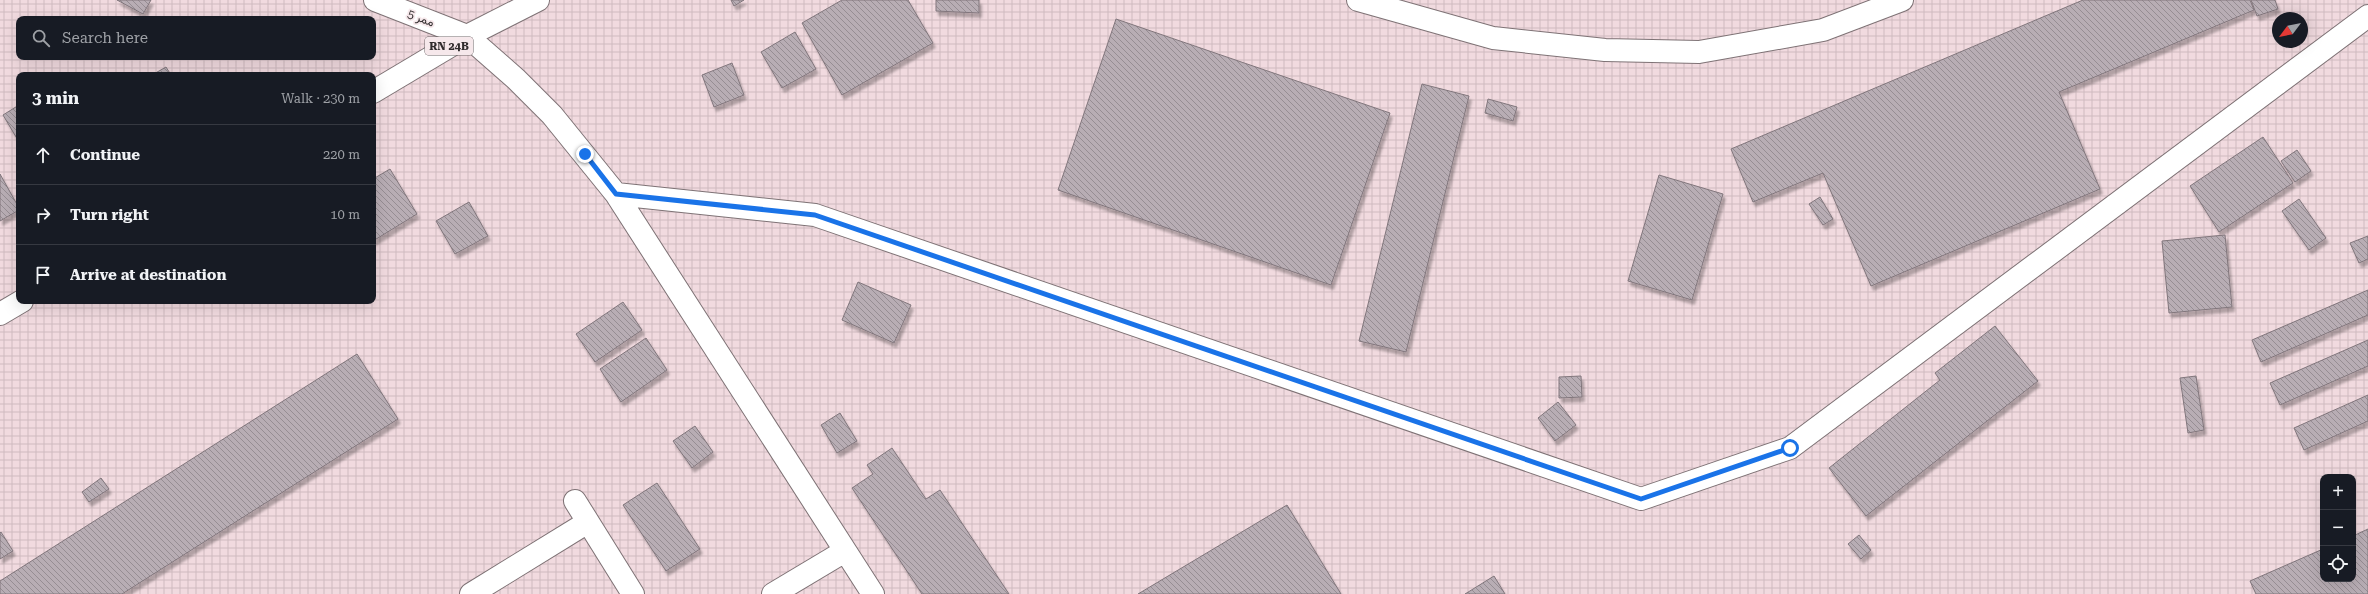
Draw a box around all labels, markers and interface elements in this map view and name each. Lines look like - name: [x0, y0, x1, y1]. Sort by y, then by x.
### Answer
- street label: ممر 5: [405, 7, 436, 30]
- north arrow: [2272, 12, 2308, 48]
- search box: [16, 16, 376, 60]
- icon: search: [30, 27, 52, 49]
- text: Search here: [62, 29, 148, 47]
- road number: RN 24B: [425, 37, 473, 55]
- text: 3 min: [32, 88, 79, 108]
- text: Walk · 230 m: [281, 91, 360, 106]
- icon: ahead: [32, 144, 54, 166]
- route end: [576, 145, 594, 163]
- text: Continue: [70, 146, 140, 164]
- text: 220 m: [323, 147, 360, 162]
- icon: right: [32, 204, 54, 226]
- text: Turn right: [70, 206, 149, 224]
- text: 10 m: [330, 207, 360, 222]
- icon: arrive: [32, 264, 54, 286]
- text: Arrive at destination: [70, 266, 226, 284]
- route start: [1781, 439, 1799, 457]
- map controls: [2320, 474, 2356, 582]
- button: +: [2320, 474, 2356, 510]
- button: −: [2320, 510, 2356, 546]
- button: locate: [2320, 546, 2356, 582]

